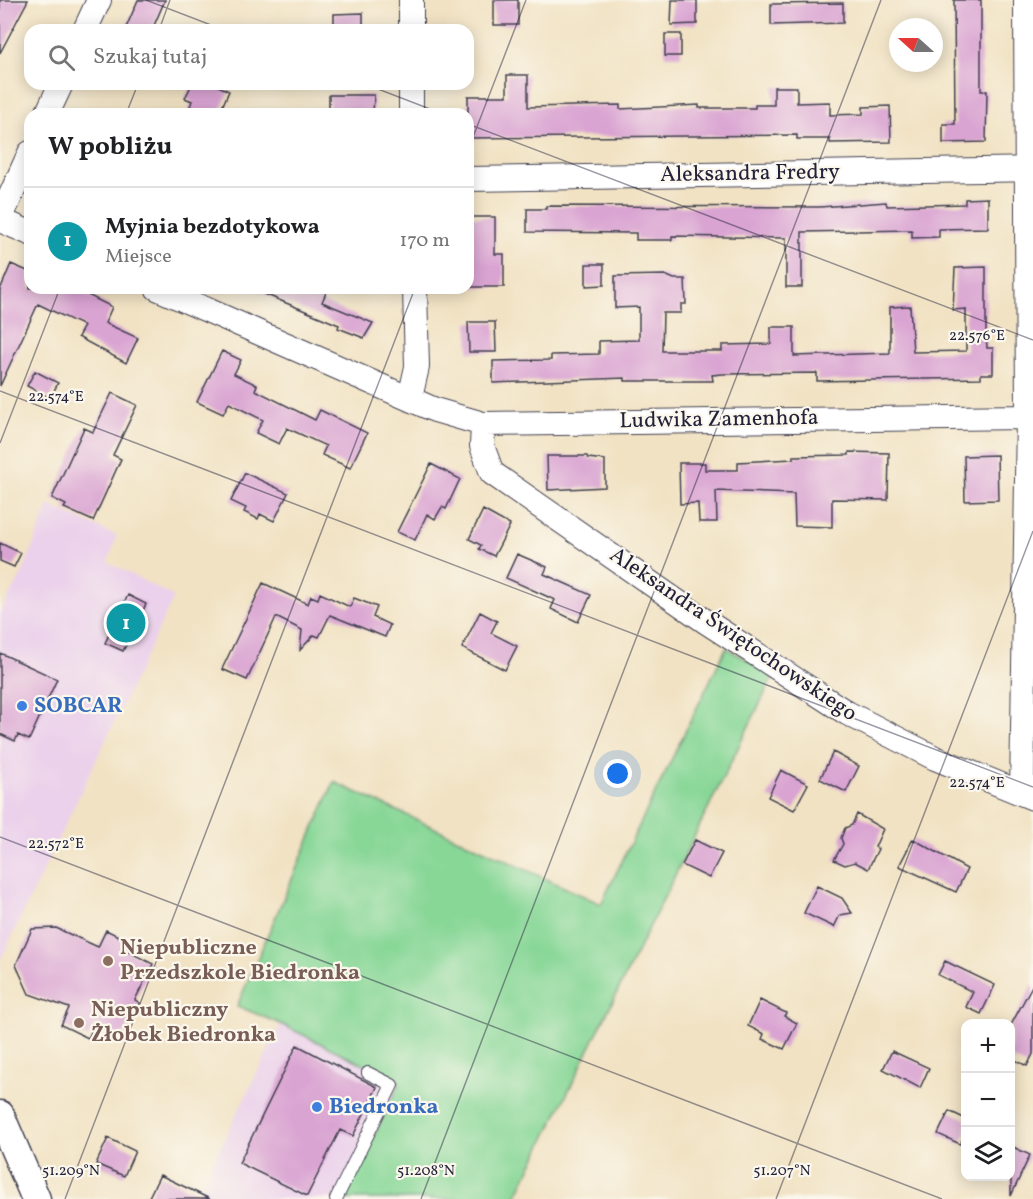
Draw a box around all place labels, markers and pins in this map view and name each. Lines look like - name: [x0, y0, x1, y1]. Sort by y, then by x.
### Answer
- pin: 1: [106, 600, 146, 646]
- place label: SOBCAR: [34, 691, 123, 722]
- marker: SOBCAR: [15, 699, 29, 713]
- place label: Niepubliczne Przedszkole Biedronka: [120, 933, 360, 989]
- marker: Niepubliczne Przedszkole Biedronka: [101, 954, 115, 968]
- place label: Niepubliczny Żłobek Biedronka: [91, 995, 276, 1051]
- marker: Niepubliczny Żłobek Biedronka: [72, 1016, 86, 1030]
- place label: Biedronka: [329, 1092, 439, 1123]
- marker: Biedronka: [310, 1100, 324, 1114]

